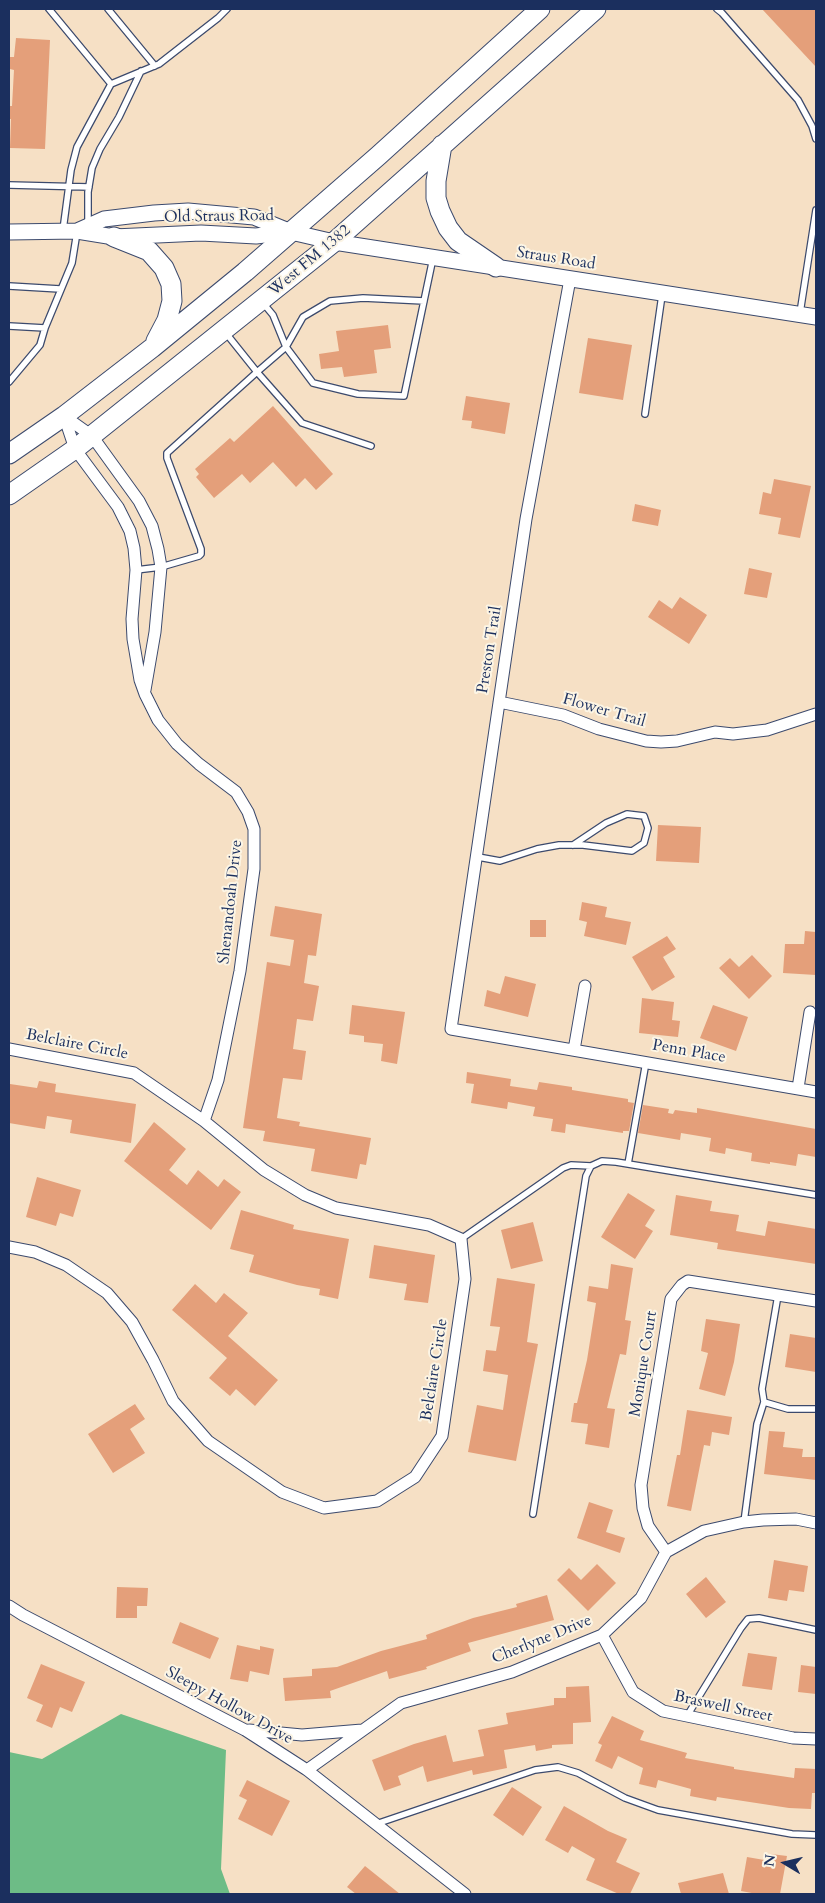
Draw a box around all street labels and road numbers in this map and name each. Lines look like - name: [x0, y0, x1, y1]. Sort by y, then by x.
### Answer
- street label: Old Straus Road: [164, 206, 274, 228]
- street label: West FM 1382: [265, 221, 355, 301]
- street label: Straus Road: [515, 243, 597, 275]
- street label: Preston Trail: [474, 605, 506, 695]
- street label: Flower Trail: [560, 690, 648, 732]
- street label: Shenandoah Drive: [215, 839, 247, 965]
- street label: Belclaire Circle: [24, 1026, 130, 1064]
- street label: Penn Place: [651, 1036, 727, 1068]
- street label: Monique Court: [626, 1310, 662, 1418]
- street label: Belclaire Circle: [417, 1317, 453, 1423]
- street label: Cherlyne Drive: [489, 1611, 595, 1669]
- street label: Sleepy Hollow Drive: [162, 1663, 296, 1749]
- street label: Braswell Street: [672, 1687, 774, 1727]

